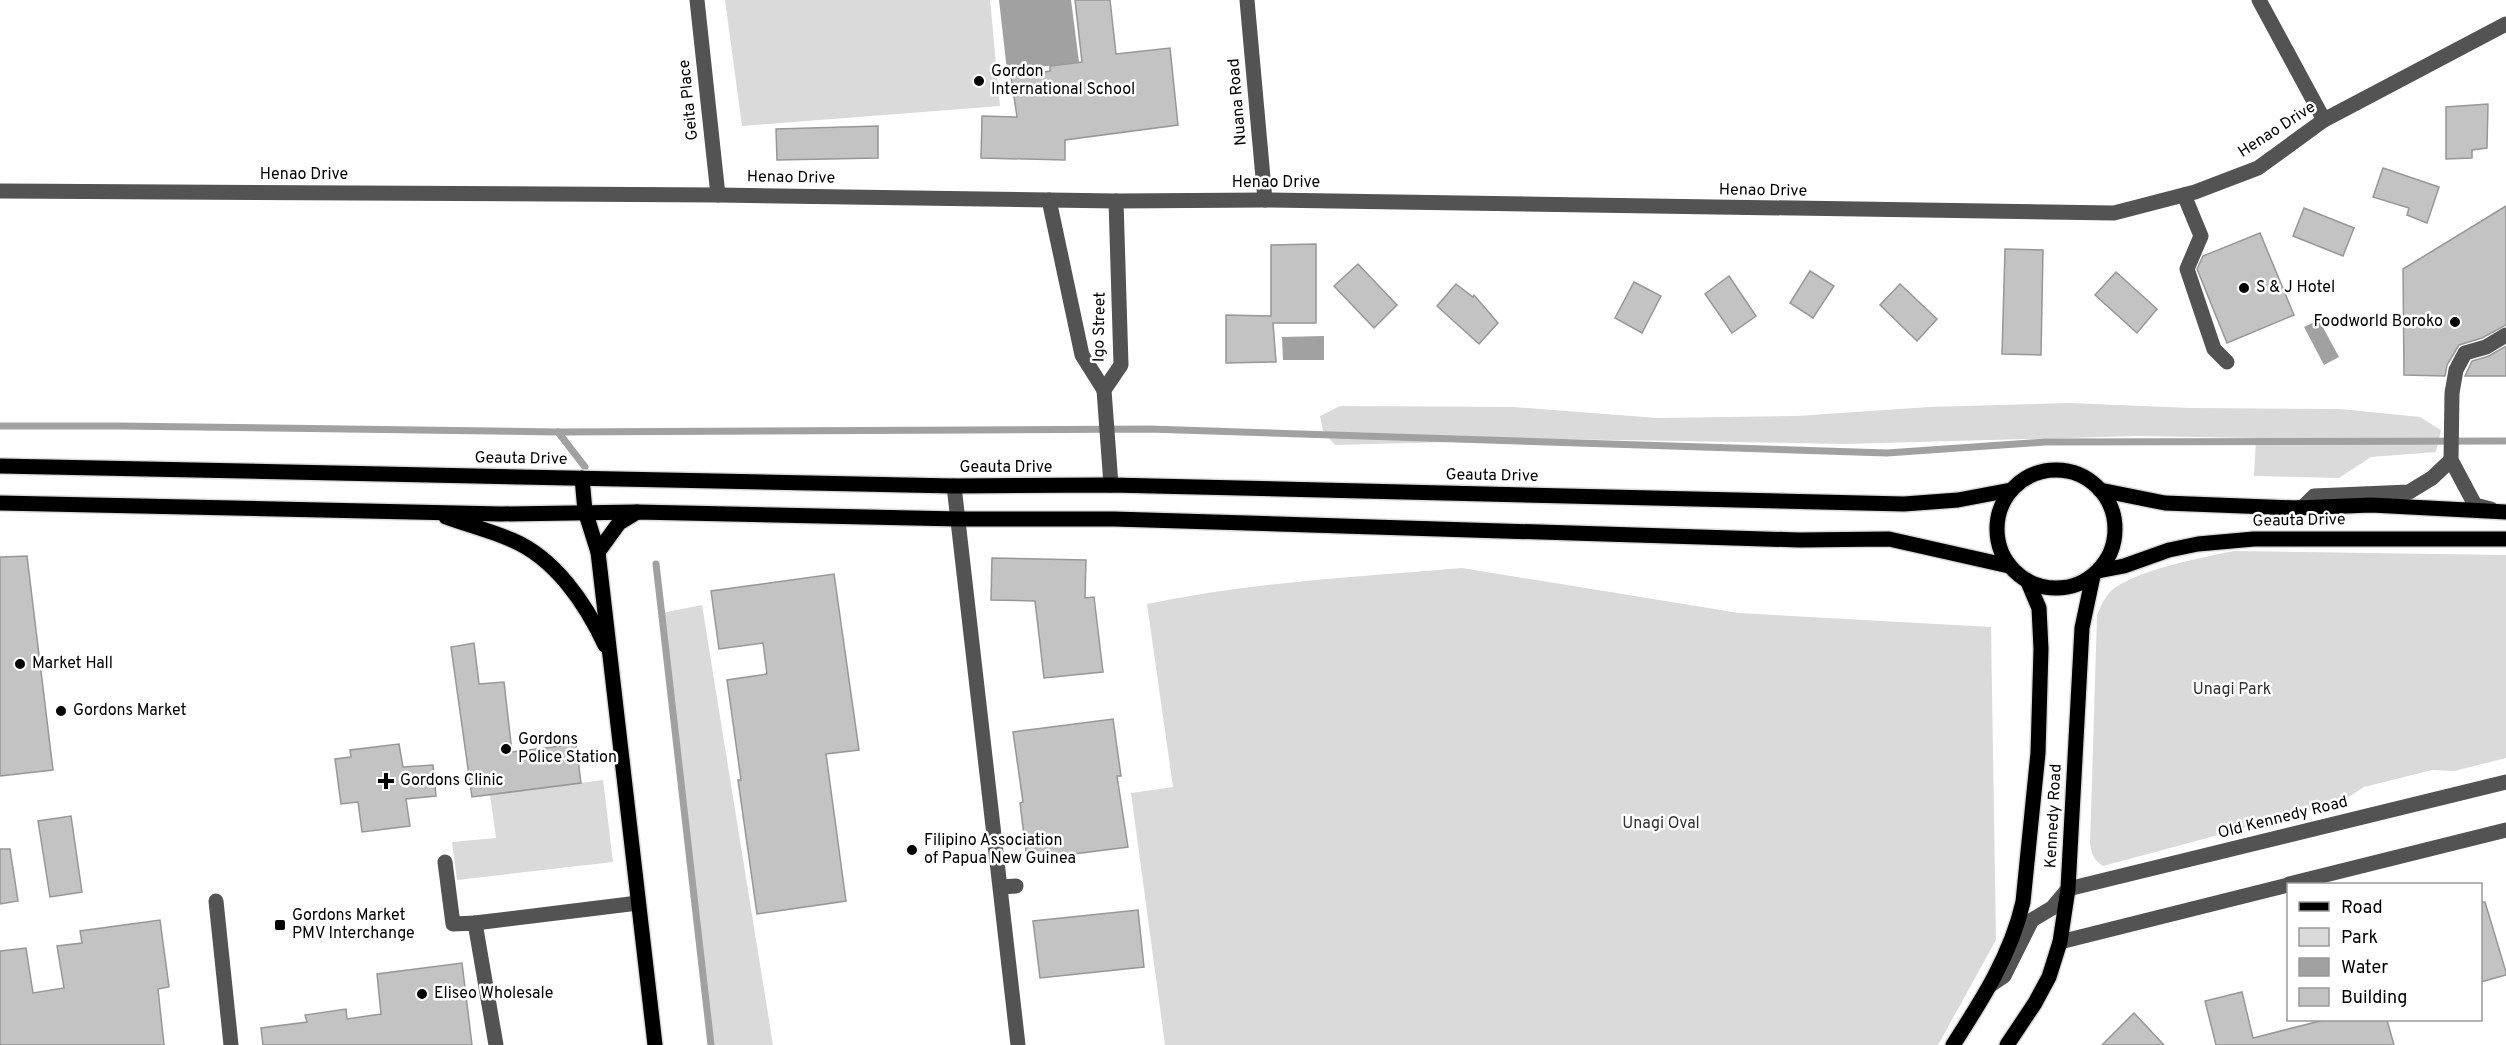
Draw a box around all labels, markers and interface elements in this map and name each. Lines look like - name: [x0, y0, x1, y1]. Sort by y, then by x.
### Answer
- street label: Geita Place: [675, 58, 703, 142]
- street label: Nuana Road: [1224, 58, 1252, 146]
- place label: Gordon International School: [991, 62, 1135, 100]
- marker: Gordon International School: [972, 74, 986, 88]
- street label: Henao Drive: [2235, 98, 2319, 162]
- street label: Henao Drive: [260, 165, 348, 185]
- street label: Henao Drive: [747, 167, 835, 189]
- street label: Henao Drive: [1232, 173, 1320, 193]
- street label: Henao Drive: [1719, 180, 1807, 202]
- place label: S & J Hotel: [2256, 278, 2335, 298]
- marker: S & J Hotel: [2237, 281, 2251, 295]
- street label: Igo Street: [1089, 292, 1111, 362]
- place label: Foodworld Boroko: [2314, 312, 2443, 332]
- marker: Foodworld Boroko: [2448, 315, 2462, 329]
- street label: Geauta Drive: [474, 448, 568, 470]
- street label: Geauta Drive: [960, 458, 1052, 478]
- street label: Geauta Drive: [1445, 465, 1539, 487]
- street label: Geauta Drive: [2252, 510, 2346, 532]
- place label: Market Hall: [32, 654, 113, 674]
- marker: Market Hall: [13, 657, 27, 671]
- park label: Unagi Park: [2193, 680, 2271, 700]
- place label: Gordons Market: [73, 701, 186, 721]
- marker: Gordons Market: [54, 704, 68, 718]
- place label: Gordons Police Station: [518, 730, 617, 768]
- marker: Gordons Police Station: [499, 742, 513, 756]
- street label: Kennedy Road: [2041, 763, 2067, 869]
- place label: Gordons Clinic: [400, 771, 503, 791]
- marker: Gordons Clinic: [377, 772, 395, 790]
- street label: Old Kennedy Road: [2216, 792, 2350, 844]
- park label: Unagi Oval: [1622, 814, 1700, 834]
- place label: Filipino Association of Papua New Guinea: [924, 831, 1076, 869]
- marker: Filipino Association of Papua New Guinea: [905, 843, 919, 857]
- legend: [2287, 883, 2482, 1021]
- text: Road: [2341, 897, 2383, 920]
- place label: Gordons Market PMV Interchange: [292, 906, 415, 944]
- marker: Gordons Market PMV Interchange: [273, 918, 287, 932]
- text: Park: [2341, 927, 2378, 950]
- text: Water: [2341, 957, 2388, 980]
- place label: Eliseo Wholesale: [434, 984, 553, 1004]
- marker: Eliseo Wholesale: [415, 987, 429, 1001]
- text: Building: [2341, 987, 2407, 1010]

